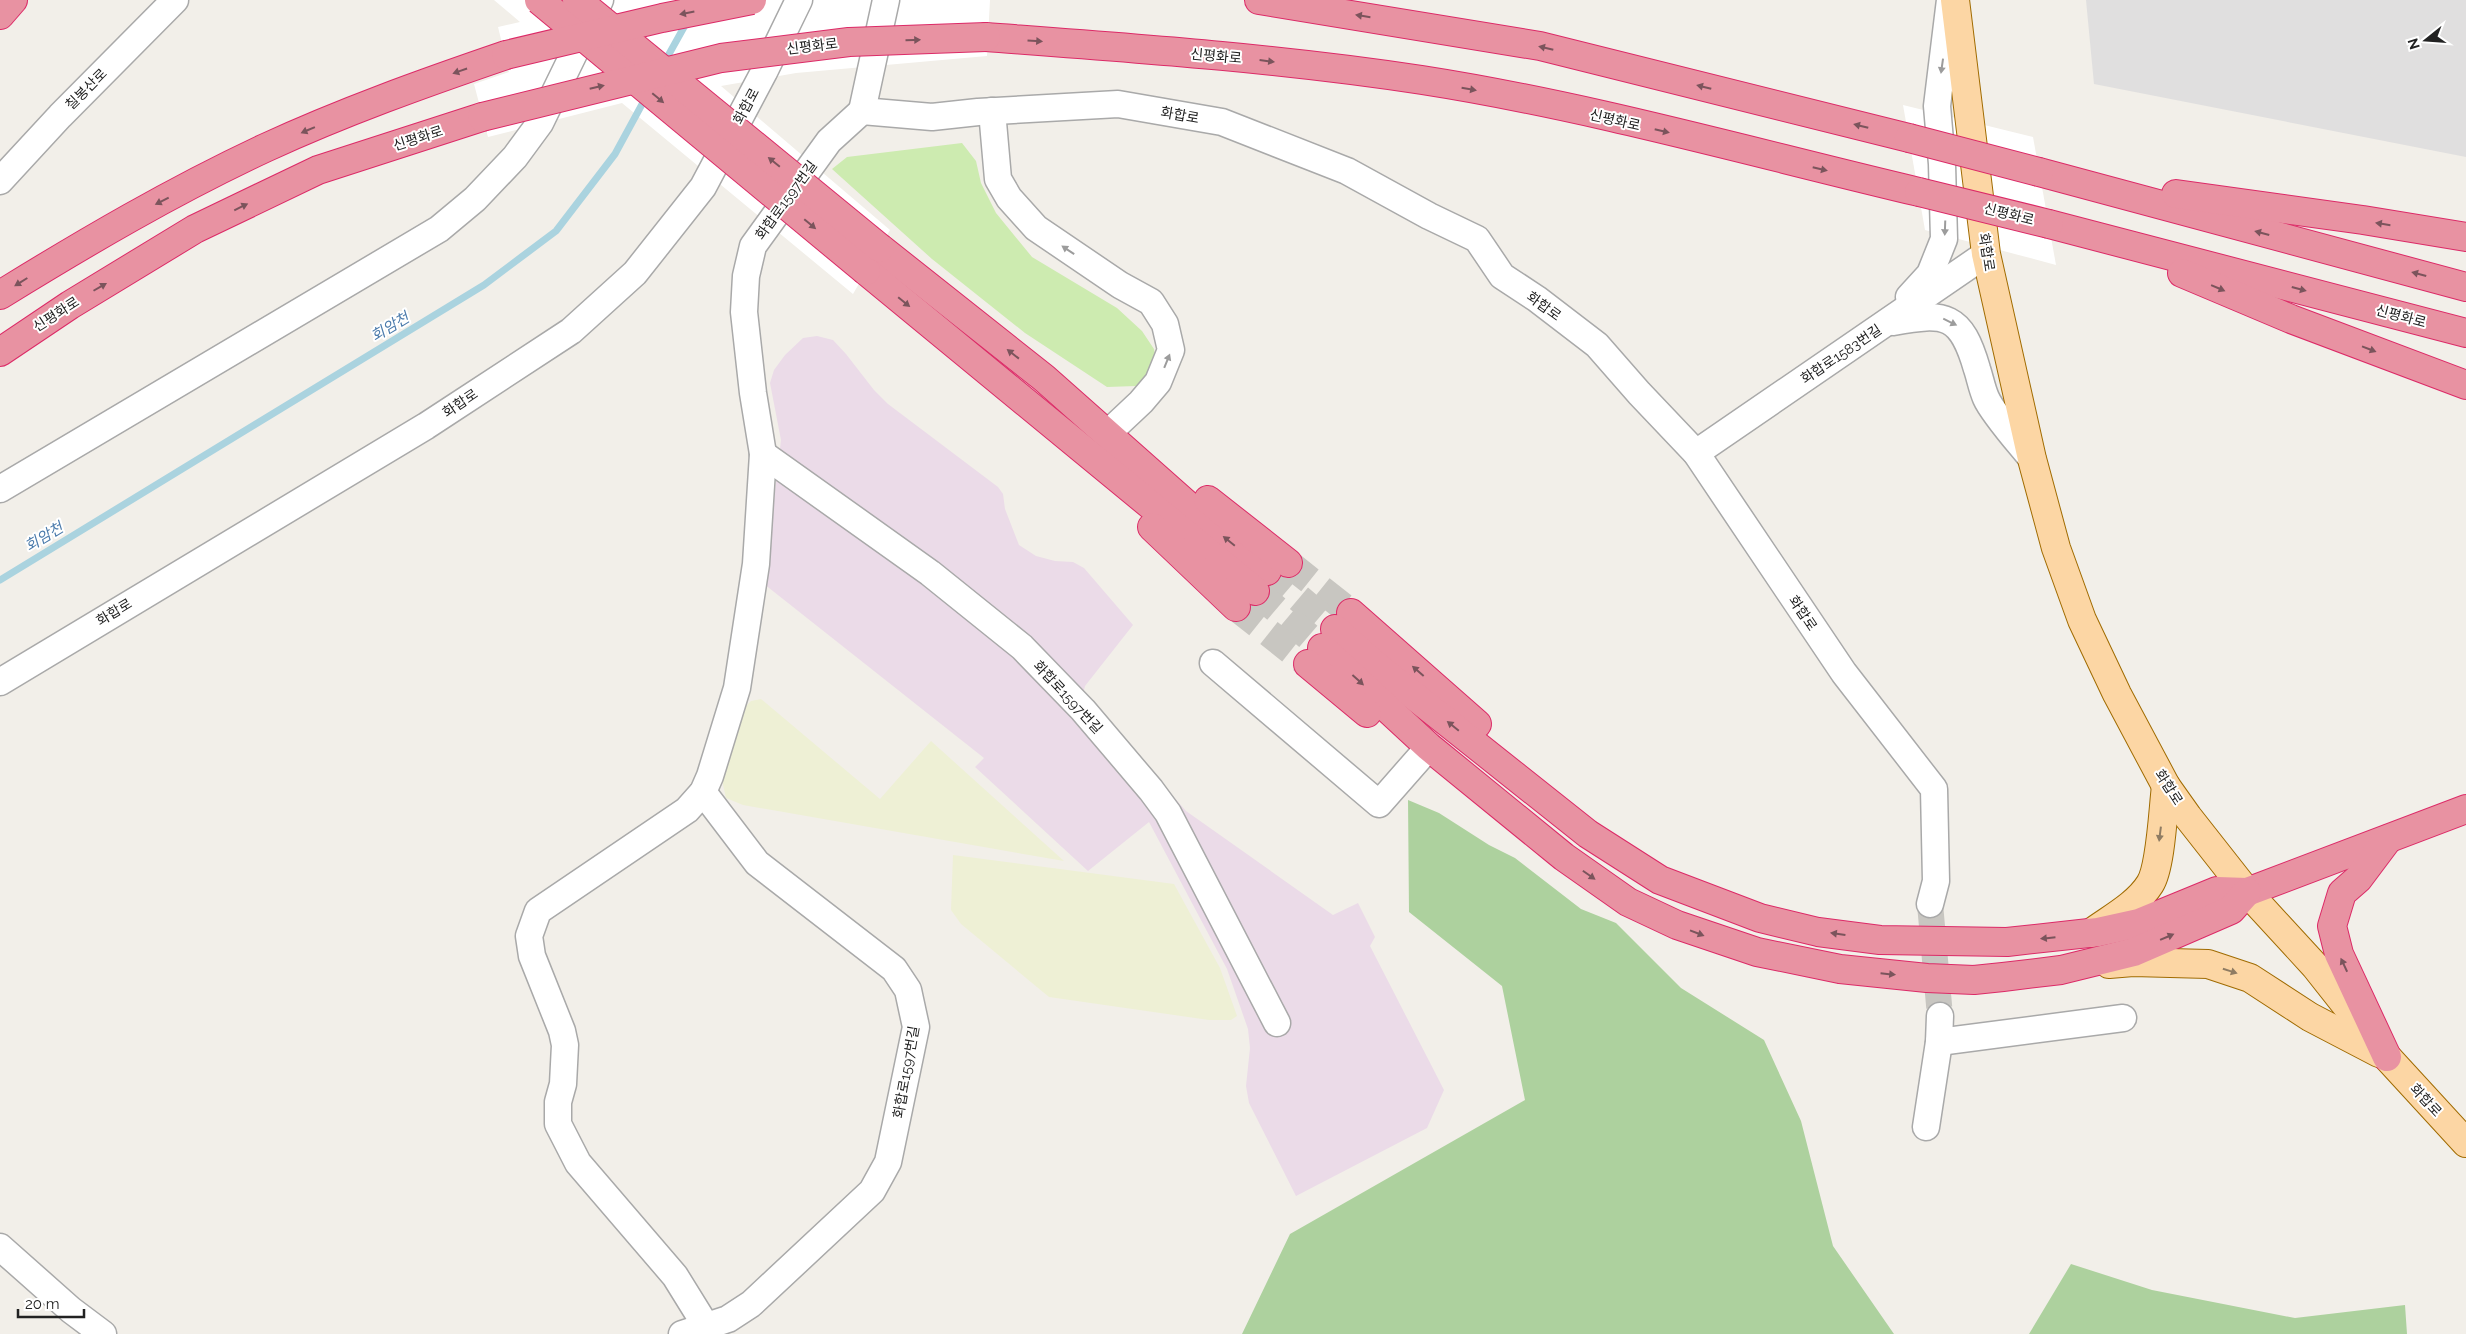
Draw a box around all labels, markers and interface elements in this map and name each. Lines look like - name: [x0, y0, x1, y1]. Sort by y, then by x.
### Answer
- one-way arrow: [679, 9, 695, 17]
- one-way arrow: [1355, 12, 1371, 20]
- north arrow: [2401, 15, 2451, 65]
- street label: 신평화로: [785, 35, 839, 57]
- one-way arrow: [905, 35, 921, 43]
- text: N: [2404, 36, 2423, 51]
- one-way arrow: [1027, 37, 1043, 45]
- one-way arrow: [1538, 44, 1553, 52]
- street label: 신평화로: [1190, 46, 1242, 66]
- one-way arrow: [1259, 57, 1275, 65]
- one-way arrow: [1938, 58, 1946, 74]
- street label: 칠봉산로: [62, 65, 110, 113]
- one-way arrow: [452, 68, 467, 75]
- one-way arrow: [590, 83, 605, 91]
- one-way arrow: [1696, 83, 1711, 91]
- street label: 화합로: [730, 85, 762, 127]
- one-way arrow: [1462, 85, 1478, 93]
- one-way arrow: [651, 93, 664, 104]
- street label: 화합로: [1160, 104, 1201, 126]
- street label: 신평화로: [1588, 106, 1642, 134]
- street label: 신평화로: [391, 122, 445, 154]
- one-way arrow: [1854, 122, 1869, 130]
- one-way arrow: [301, 126, 315, 134]
- one-way arrow: [1655, 127, 1670, 135]
- one-way arrow: [768, 156, 781, 167]
- street label: 화합로1597번길: [752, 157, 820, 243]
- one-way arrow: [1813, 165, 1828, 173]
- one-way arrow: [155, 197, 169, 205]
- street label: 신평화로: [1982, 200, 2036, 228]
- one-way arrow: [234, 203, 248, 211]
- one-way arrow: [803, 219, 816, 230]
- one-way arrow: [2375, 219, 2391, 227]
- one-way arrow: [1940, 220, 1948, 236]
- one-way arrow: [2254, 228, 2269, 236]
- street label: 화합로: [1976, 232, 1998, 272]
- one-way arrow: [1062, 245, 1075, 254]
- one-way arrow: [2411, 270, 2426, 278]
- one-way arrow: [15, 277, 28, 287]
- one-way arrow: [92, 283, 107, 291]
- one-way arrow: [2211, 285, 2225, 293]
- one-way arrow: [2292, 285, 2307, 293]
- street label: 화합로: [1524, 288, 1564, 324]
- street label: 신평화로: [30, 293, 82, 335]
- one-way arrow: [897, 296, 910, 307]
- street label: 신평화로: [2374, 302, 2428, 330]
- water label: 회암천: [368, 307, 414, 345]
- one-way arrow: [1942, 318, 1957, 326]
- street label: 화합로1583번길: [1798, 321, 1884, 387]
- one-way arrow: [2362, 345, 2376, 353]
- one-way arrow: [1007, 349, 1020, 360]
- one-way arrow: [1163, 353, 1171, 368]
- street label: 화합로: [440, 385, 481, 420]
- water label: 회암천: [22, 517, 68, 555]
- one-way arrow: [1222, 535, 1235, 546]
- street label: 화합로: [1786, 593, 1821, 634]
- street label: 화합로: [93, 595, 135, 629]
- street label: 화합로1597번길: [1030, 657, 1106, 737]
- one-way arrow: [1412, 665, 1424, 677]
- one-way arrow: [1351, 674, 1363, 686]
- one-way arrow: [1446, 721, 1459, 732]
- street label: 화합로: [2152, 766, 2186, 808]
- one-way arrow: [2156, 827, 2164, 843]
- one-way arrow: [1582, 870, 1596, 880]
- one-way arrow: [1690, 929, 1705, 937]
- one-way arrow: [1830, 930, 1846, 938]
- one-way arrow: [2160, 932, 2174, 940]
- one-way arrow: [2040, 934, 2056, 942]
- one-way arrow: [2339, 958, 2347, 972]
- one-way arrow: [2223, 968, 2238, 976]
- one-way arrow: [1881, 970, 1897, 978]
- street label: 화합로1597번길: [890, 1025, 922, 1119]
- street label: 화합로: [2407, 1080, 2445, 1120]
- scale bar: [18, 1286, 84, 1318]
- text: 20 m: [25, 1295, 60, 1313]

